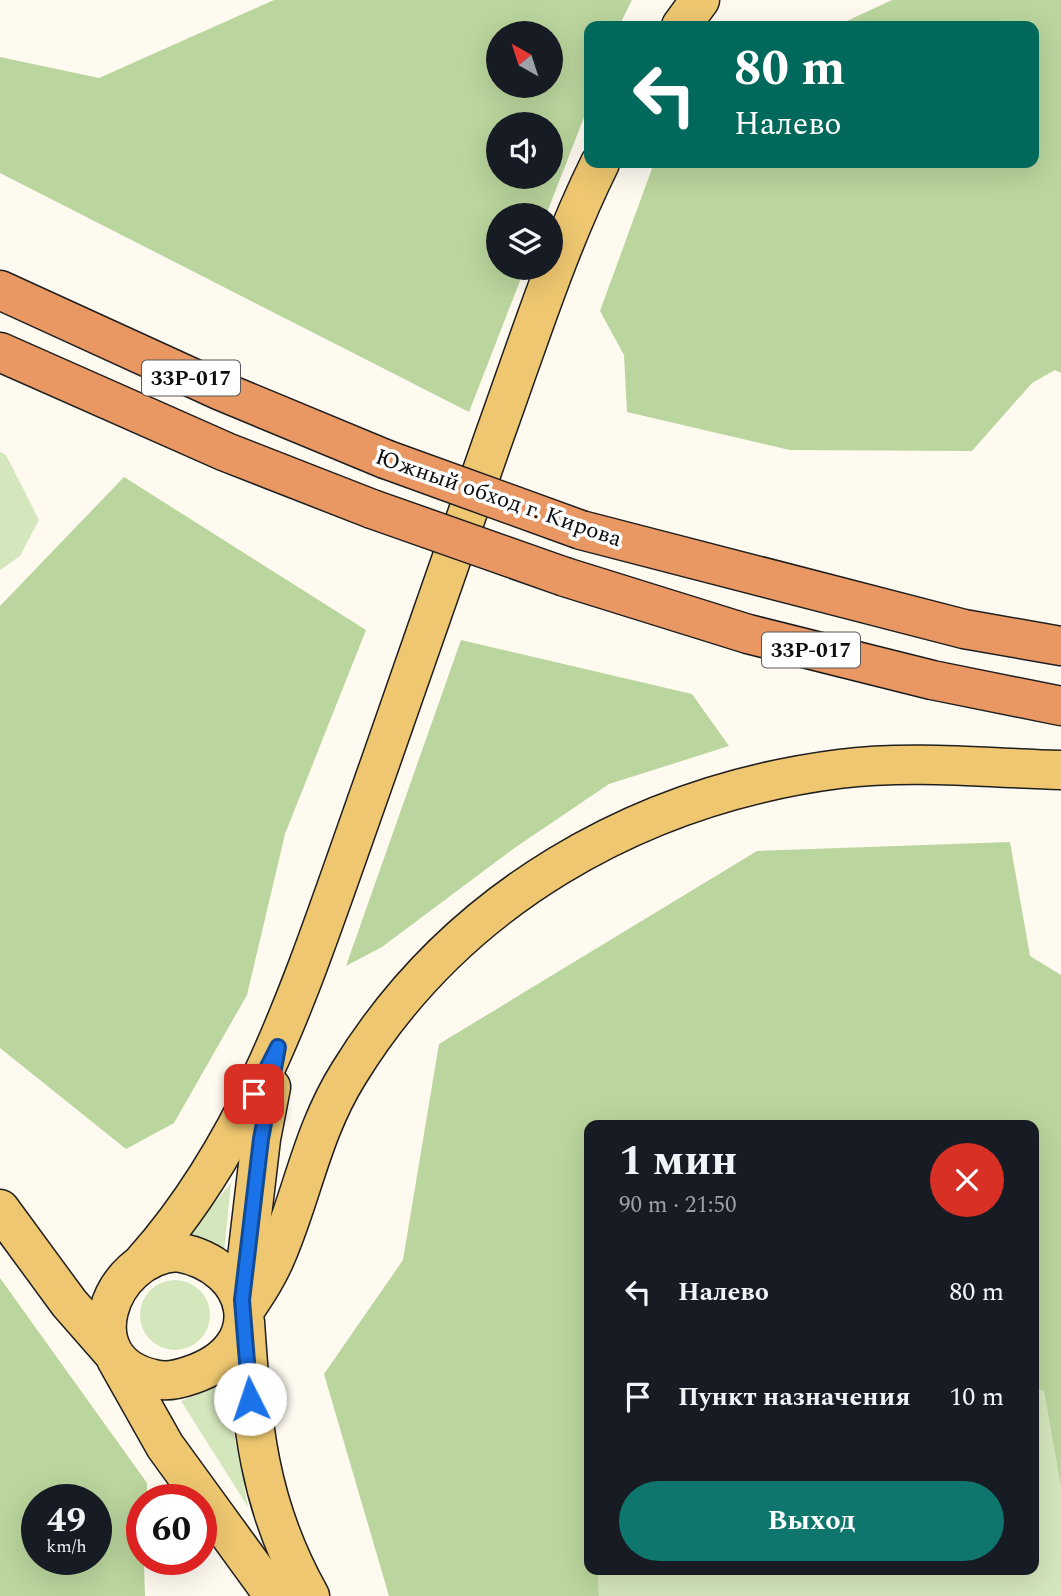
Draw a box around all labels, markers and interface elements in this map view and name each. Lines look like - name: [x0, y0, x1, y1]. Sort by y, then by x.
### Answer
- north arrow: [486, 21, 564, 98]
- map controls: [486, 21, 563, 280]
- text: 80 m: [734, 32, 845, 107]
- icon: left: [619, 49, 710, 140]
- text: Налево: [734, 100, 842, 149]
- button: sound: [486, 112, 563, 189]
- button: layers: [486, 203, 563, 280]
- road number: 33Р-017: [142, 360, 240, 396]
- street label: Южный обход г. Кирова: [370, 440, 627, 557]
- road number: 33Р-017: [762, 632, 860, 668]
- pin: [224, 1064, 284, 1124]
- icon: arrive: [235, 1075, 273, 1113]
- text: 1 мин: [619, 1130, 737, 1193]
- button: close: [930, 1143, 1004, 1217]
- text: 90 m · 21:50: [619, 1188, 737, 1223]
- text: Налево: [678, 1272, 769, 1312]
- text: 80 m: [949, 1272, 1004, 1312]
- icon: left: [619, 1273, 657, 1311]
- position arrow: [213, 1362, 287, 1436]
- text: Пункт назначения: [678, 1377, 911, 1417]
- text: 10 m: [949, 1377, 1004, 1417]
- icon: arrive: [619, 1378, 657, 1416]
- button: Выход: [619, 1481, 1004, 1561]
- speed limit sign: 60: [126, 1484, 217, 1575]
- text: 49: [47, 1494, 86, 1547]
- text: km/h: [46, 1533, 87, 1560]

